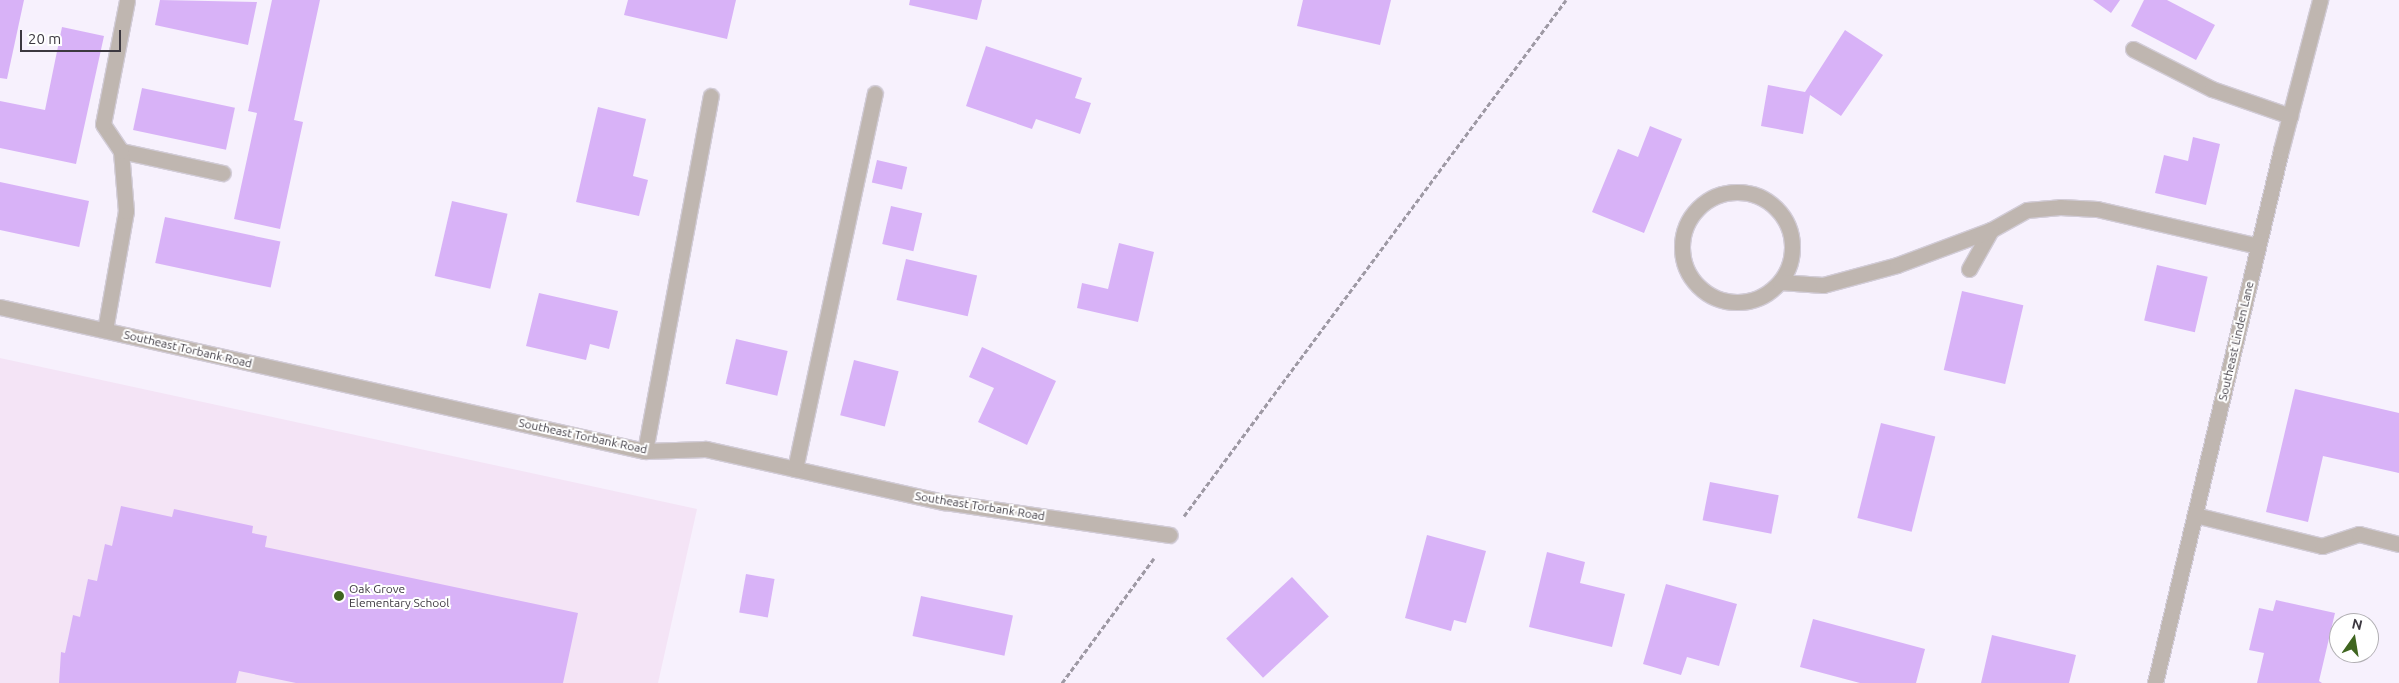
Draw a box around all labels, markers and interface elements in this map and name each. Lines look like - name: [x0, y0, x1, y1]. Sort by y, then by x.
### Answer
- scale bar: [22, 20, 124, 52]
- text: 20 m: [28, 30, 61, 47]
- street label: Southeast Linden Lane: [2215, 280, 2257, 402]
- street label: Southeast Torbank Road: [122, 327, 254, 371]
- street label: Southeast Torbank Road: [517, 415, 649, 457]
- street label: Southeast Torbank Road: [914, 489, 1046, 523]
- place label: Oak Grove Elementary School: [349, 582, 449, 610]
- marker: Oak Grove Elementary School: [333, 590, 345, 602]
- north arrow: [2329, 613, 2379, 663]
- text: N: [2350, 615, 2364, 633]

